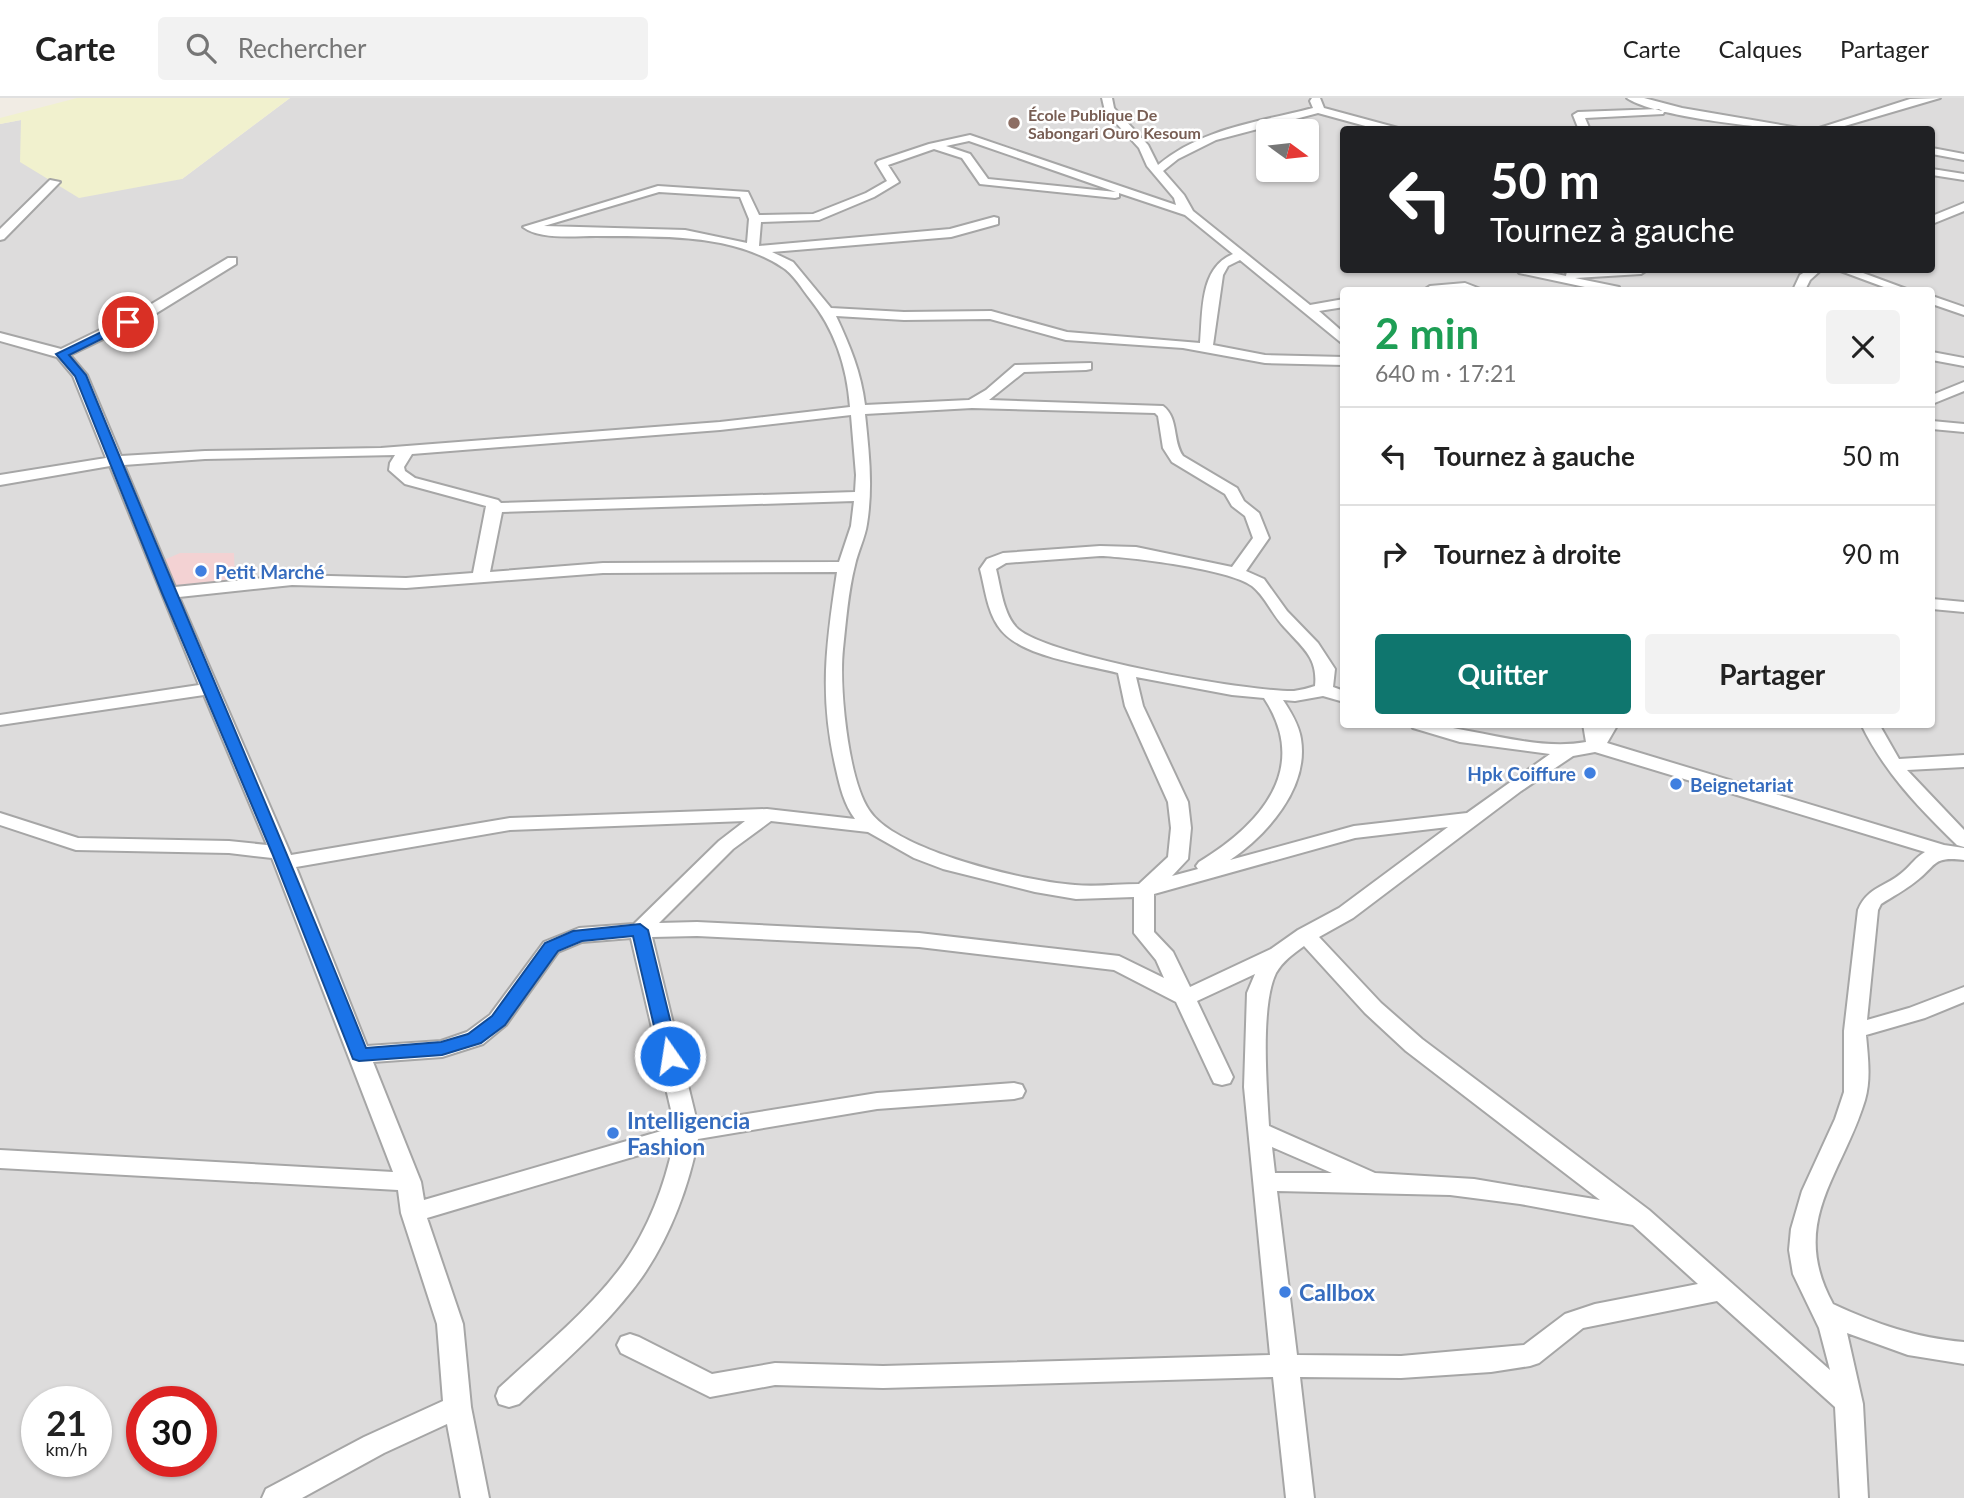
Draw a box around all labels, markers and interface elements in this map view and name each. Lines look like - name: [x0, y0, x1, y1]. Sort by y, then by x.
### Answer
- search box: [158, 17, 648, 80]
- text: Carte: [35, 28, 116, 68]
- icon: search: [182, 29, 220, 67]
- text: Rechercher: [238, 32, 367, 64]
- text: Carte: [1623, 34, 1681, 63]
- text: Calques: [1719, 34, 1802, 63]
- text: Partager: [1840, 34, 1929, 63]
- place label: École Publique De Sabongari Ouro Kesoum: [1028, 105, 1201, 142]
- marker: École Publique De Sabongari Ouro Kesoum: [1006, 115, 1022, 131]
- north arrow: [1256, 119, 1320, 182]
- map controls: [1256, 119, 1319, 182]
- text: 50 m: [1490, 151, 1600, 209]
- icon: left: [1375, 154, 1466, 245]
- text: Tournez à gauche: [1490, 210, 1735, 249]
- pin: [98, 292, 158, 352]
- icon: arrive: [109, 303, 147, 341]
- text: 2 min: [1375, 308, 1479, 358]
- button: close: [1826, 310, 1900, 384]
- text: 640 m · 17:21: [1375, 359, 1517, 387]
- icon: left: [1375, 437, 1413, 475]
- text: Tournez à gauche: [1434, 440, 1635, 472]
- text: 50 m: [1842, 440, 1900, 472]
- icon: right: [1375, 535, 1413, 573]
- text: Tournez à droite: [1434, 538, 1621, 570]
- text: 90 m: [1842, 538, 1900, 570]
- place label: Petit Marché: [215, 560, 324, 583]
- marker: Petit Marché: [193, 563, 209, 579]
- button: Quitter: [1375, 634, 1631, 714]
- button: Partager: [1645, 634, 1900, 714]
- place label: Hpk Coiffure: [1467, 762, 1576, 785]
- marker: Hpk Coiffure: [1582, 765, 1598, 781]
- place label: Beignetariat: [1690, 773, 1793, 796]
- marker: Beignetariat: [1668, 776, 1684, 792]
- position arrow: [633, 1019, 707, 1093]
- place label: Intelligencia Fashion: [627, 1106, 750, 1160]
- marker: Intelligencia Fashion: [605, 1125, 621, 1141]
- place label: Callbox: [1299, 1278, 1375, 1306]
- marker: Callbox: [1277, 1284, 1293, 1300]
- speed limit sign: 30: [126, 1386, 217, 1477]
- text: 21: [46, 1401, 87, 1443]
- text: km/h: [45, 1438, 88, 1460]

